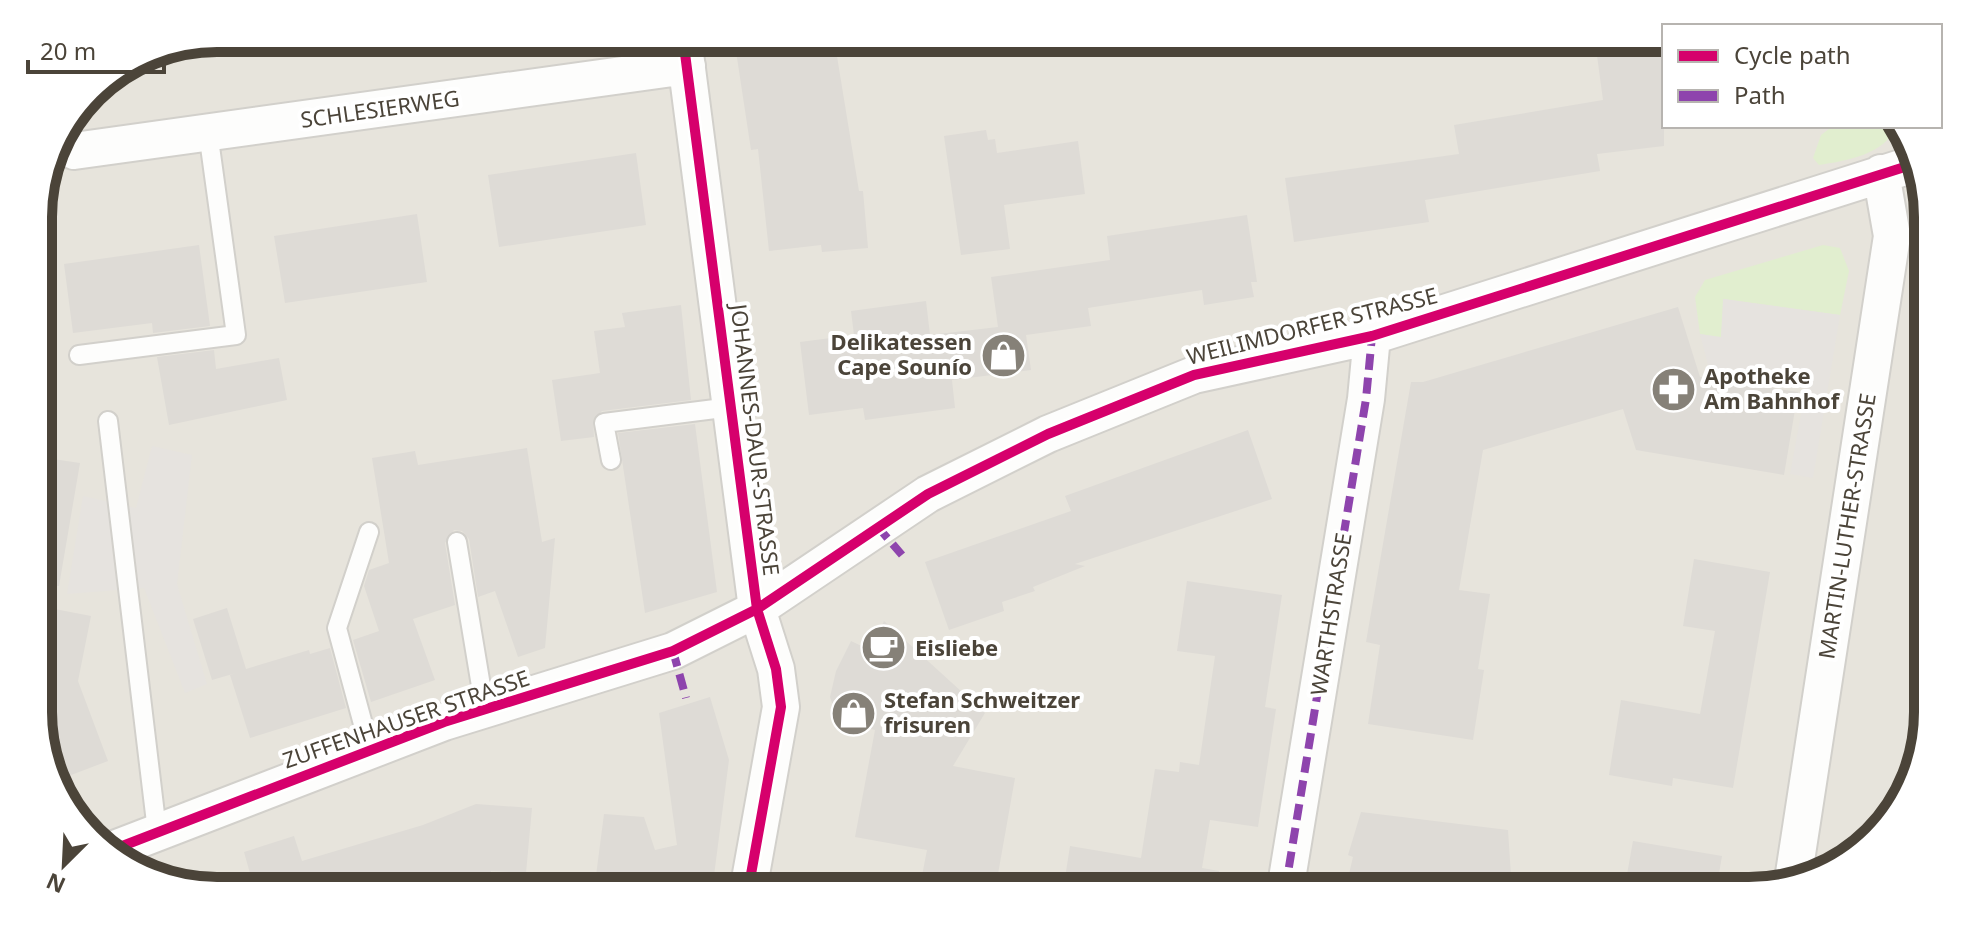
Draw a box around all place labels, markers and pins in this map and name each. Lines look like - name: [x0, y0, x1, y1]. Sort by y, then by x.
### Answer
- place label: Delikatessen Cape Sounío: [831, 326, 972, 381]
- shop icon: Delikatessen Cape Sounío: [979, 331, 1027, 379]
- place label: Apotheke Am Bahnhof: [1704, 360, 1841, 415]
- pharmacy icon: Apotheke Am Bahnhof: [1649, 365, 1697, 413]
- cafe icon: Eisliebe: [860, 624, 908, 672]
- place label: Eisliebe: [915, 632, 998, 662]
- place label: Stefan Schweitzer frisuren: [884, 684, 1080, 739]
- shop icon: Stefan Schweitzer frisuren: [829, 689, 877, 737]

